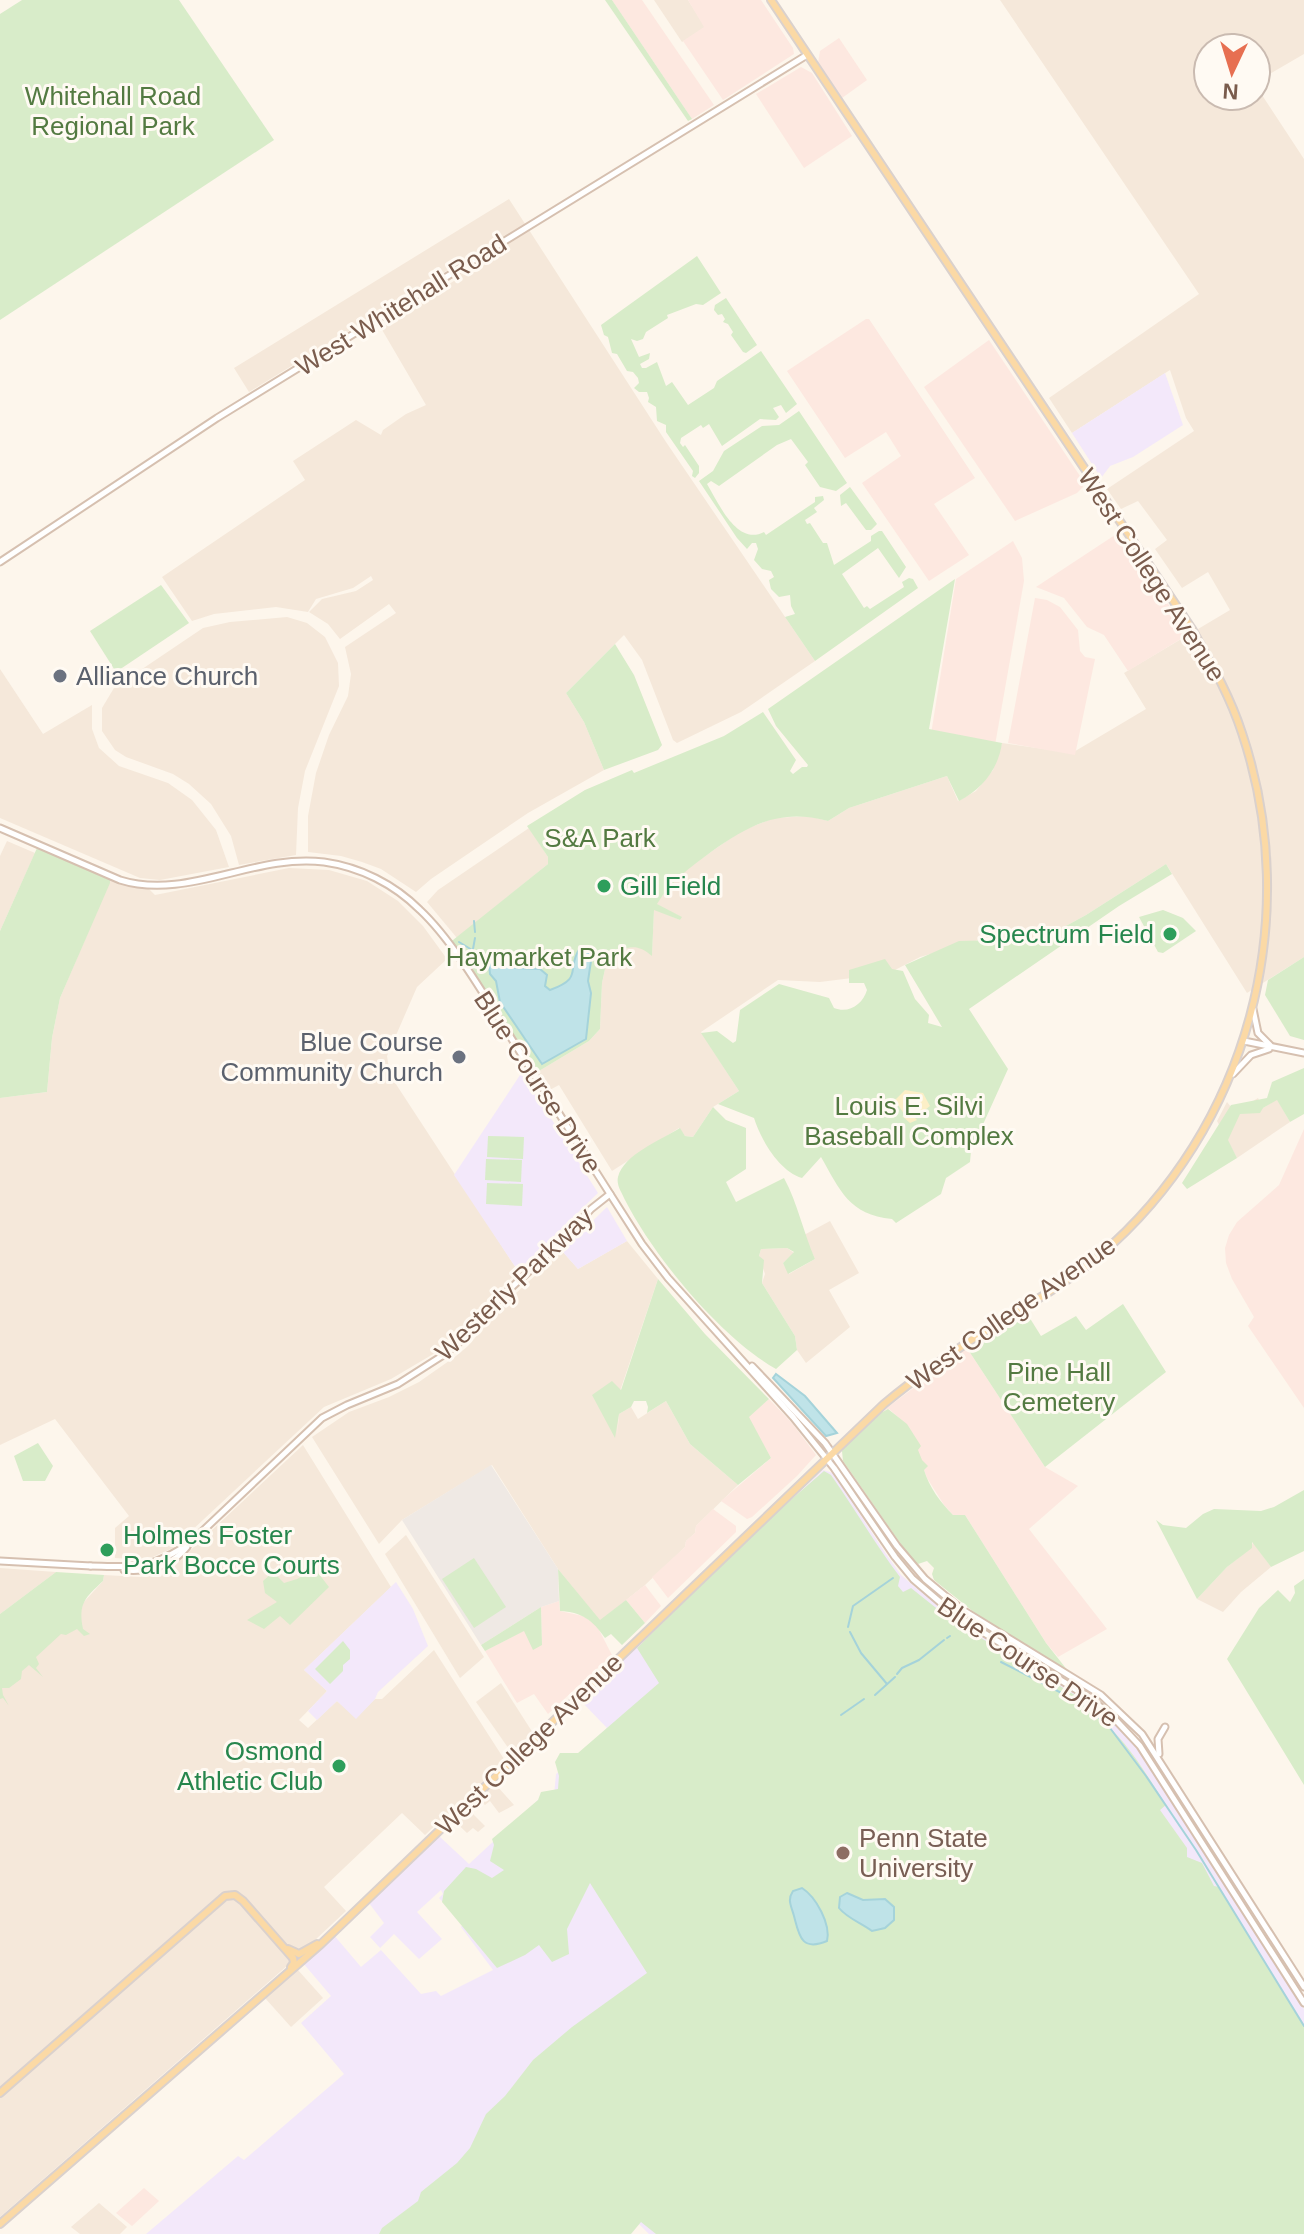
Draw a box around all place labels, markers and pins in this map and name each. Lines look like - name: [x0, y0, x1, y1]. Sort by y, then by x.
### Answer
- place label: Alliance Church: [76, 661, 258, 691]
- marker: Alliance Church: [51, 667, 69, 685]
- place label: Gill Field: [620, 871, 721, 901]
- marker: Gill Field: [595, 877, 613, 895]
- place label: Spectrum Field: [979, 919, 1154, 949]
- marker: Spectrum Field: [1161, 925, 1179, 943]
- place label: Blue Course Community Church: [220, 1027, 443, 1087]
- marker: Blue Course Community Church: [450, 1048, 468, 1066]
- place label: Holmes Foster Park Bocce Courts: [123, 1520, 340, 1580]
- marker: Holmes Foster Park Bocce Courts: [98, 1541, 116, 1559]
- place label: Osmond Athletic Club: [177, 1736, 323, 1796]
- marker: Osmond Athletic Club: [330, 1757, 348, 1775]
- place label: Penn State University: [859, 1823, 988, 1883]
- marker: Penn State University: [834, 1844, 852, 1862]

